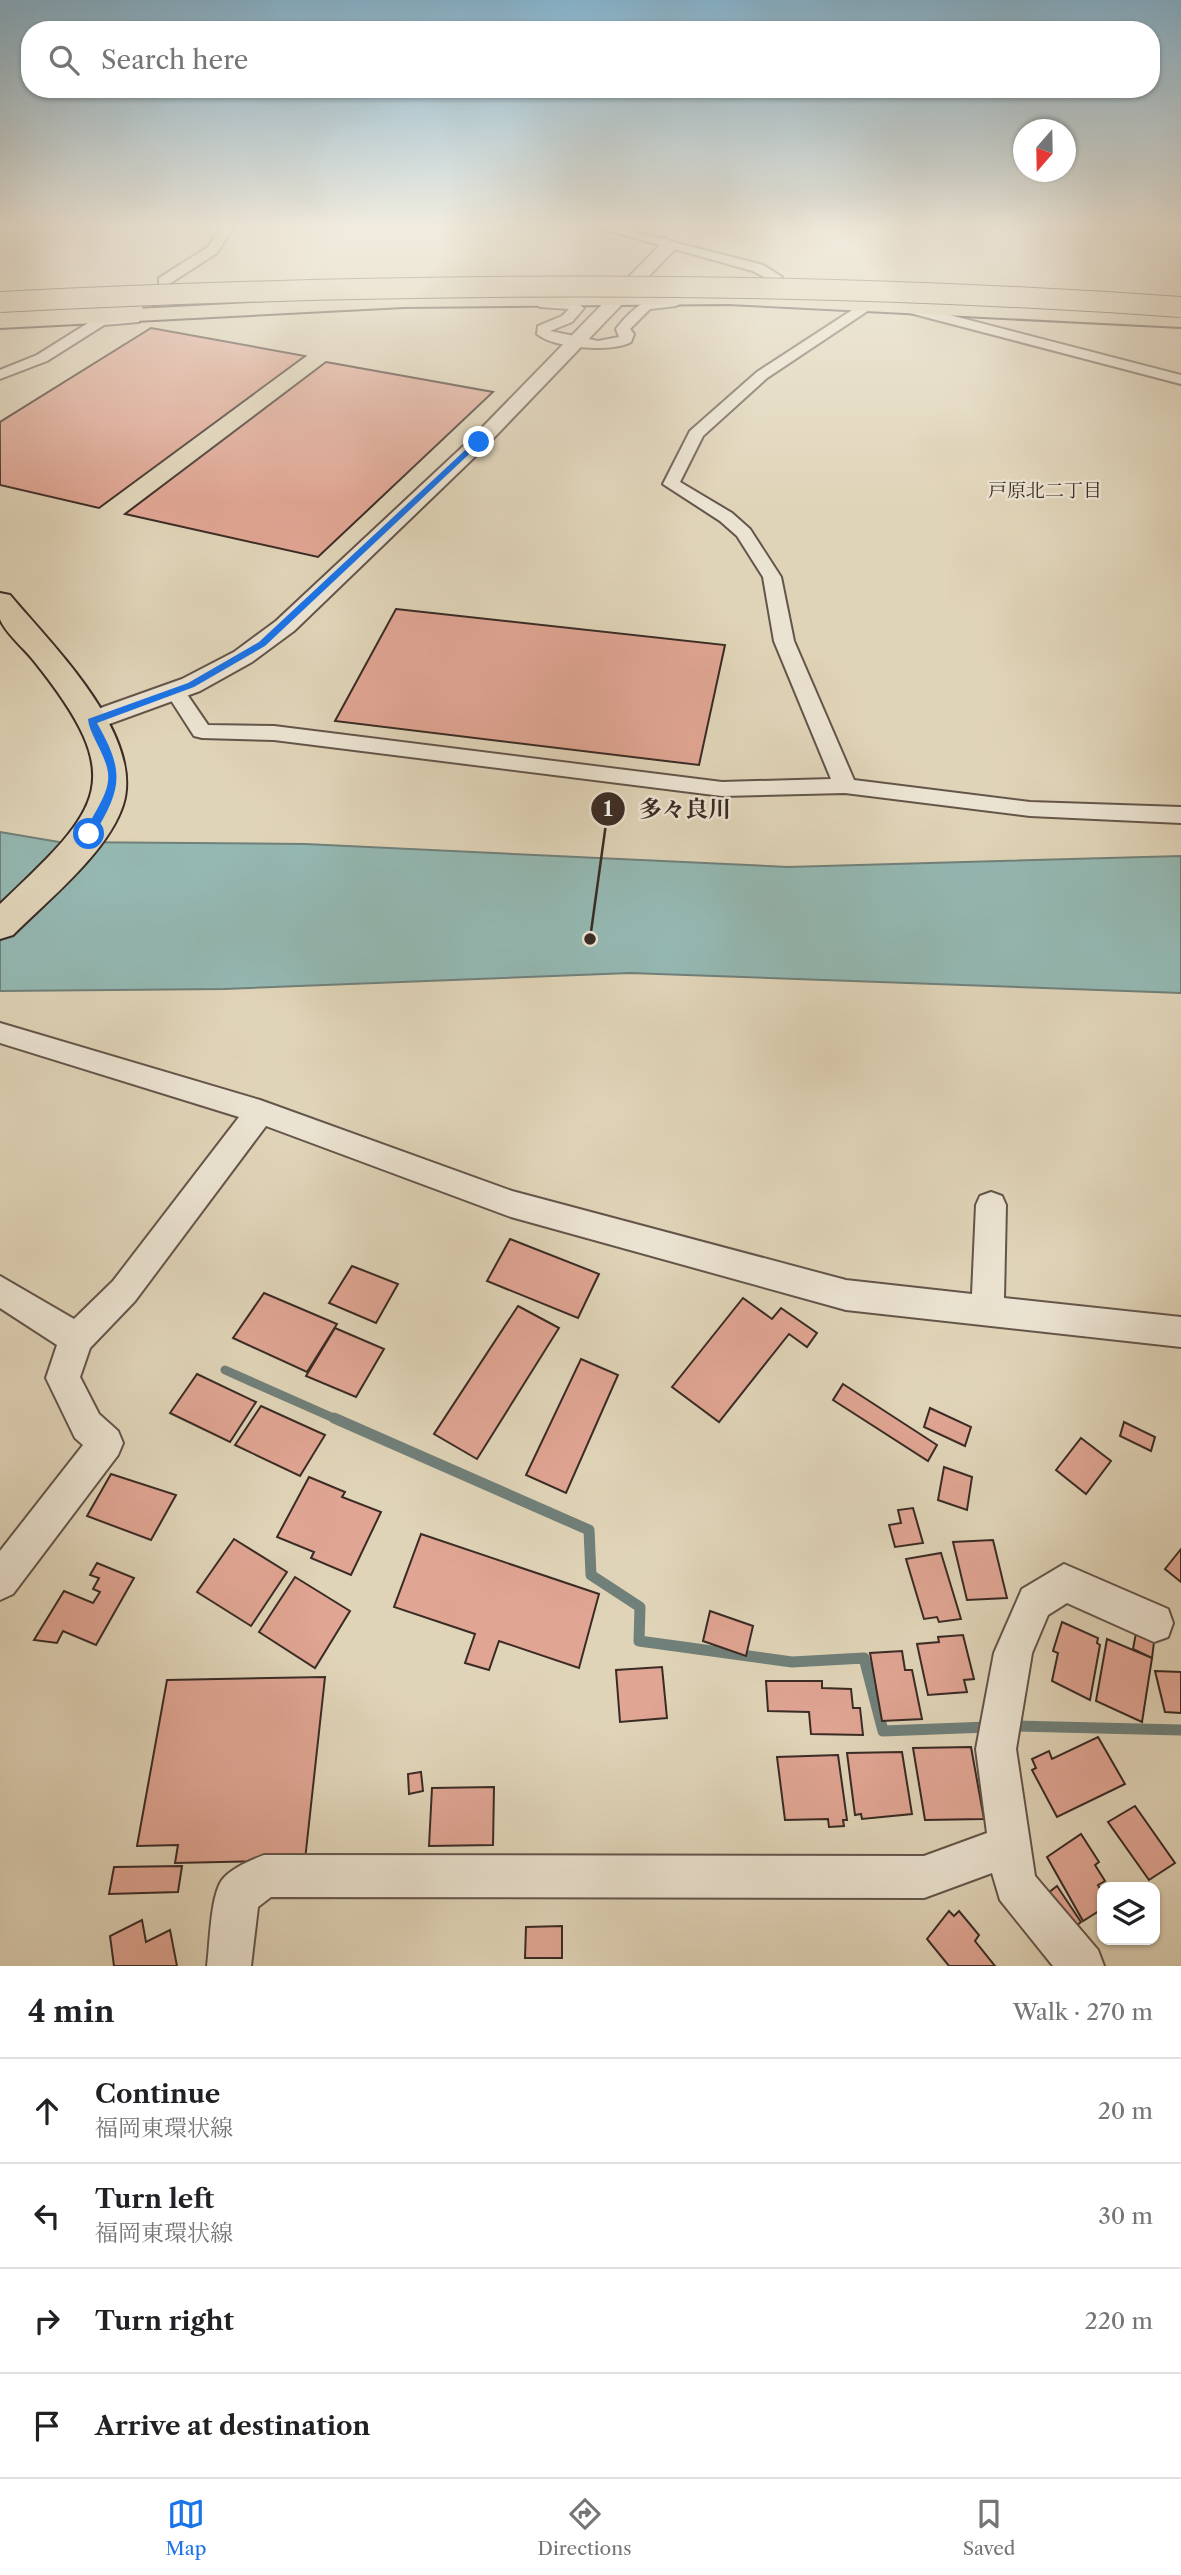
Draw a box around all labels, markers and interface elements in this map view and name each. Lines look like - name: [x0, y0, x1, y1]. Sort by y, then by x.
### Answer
- search box: [21, 21, 1160, 98]
- icon: search: [45, 41, 83, 79]
- text: Search here: [101, 44, 248, 76]
- north arrow: [1013, 119, 1076, 182]
- route end: [463, 426, 494, 457]
- district label: 戸原北二丁目: [988, 479, 1102, 502]
- callout: 多々良川: [590, 787, 745, 831]
- text: 多々良川: [639, 795, 731, 823]
- text: 1: [603, 796, 613, 821]
- route start: [73, 818, 104, 849]
- map controls: [1097, 1882, 1160, 1945]
- button: layers: [1097, 1882, 1160, 1945]
- text: 4 min: [28, 1993, 114, 2030]
- text: Walk · 270 m: [1013, 1998, 1153, 2026]
- text: Continue: [95, 2078, 220, 2110]
- icon: ahead: [28, 2092, 66, 2130]
- text: 20 m: [1098, 2097, 1153, 2125]
- text: 福岡東環状線: [95, 2114, 233, 2142]
- text: Turn left: [95, 2183, 214, 2215]
- icon: left: [28, 2197, 66, 2235]
- text: 30 m: [1098, 2202, 1153, 2230]
- text: 福岡東環状線: [95, 2219, 233, 2247]
- icon: right: [28, 2302, 66, 2340]
- text: Turn right: [95, 2305, 234, 2337]
- text: 220 m: [1084, 2307, 1153, 2335]
- icon: arrive: [28, 2407, 66, 2445]
- text: Arrive at destination: [95, 2410, 370, 2442]
- tab: Map: [166, 2495, 206, 2560]
- tab: Directions: [538, 2495, 631, 2560]
- tab: Saved: [963, 2495, 1015, 2560]

